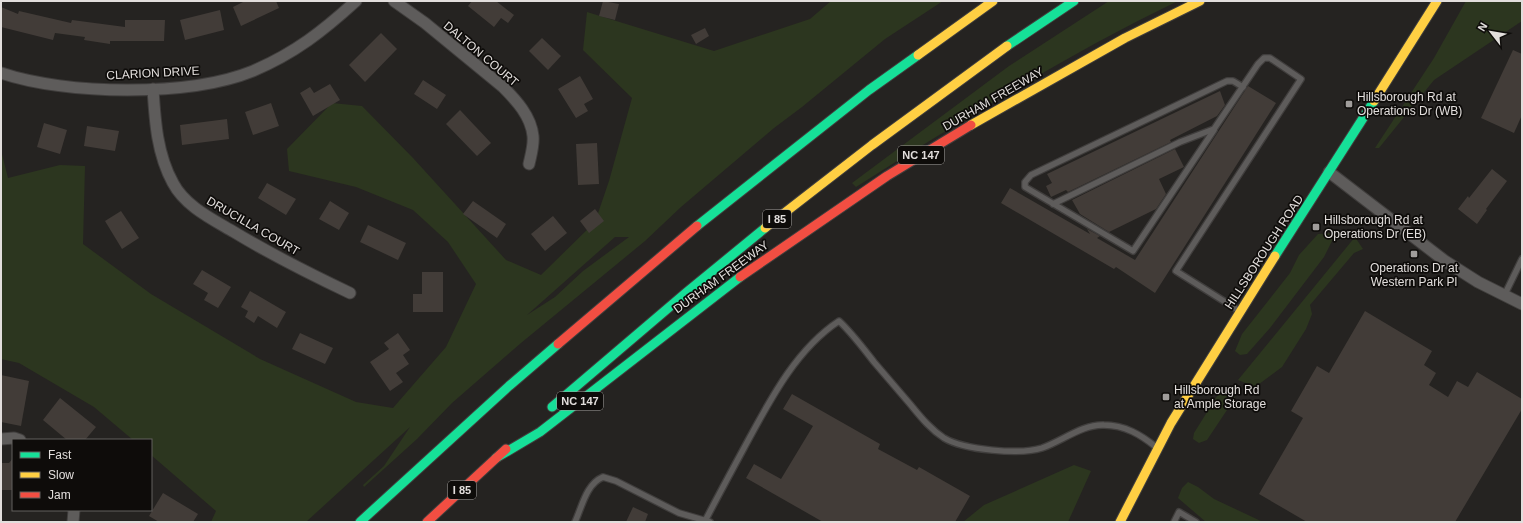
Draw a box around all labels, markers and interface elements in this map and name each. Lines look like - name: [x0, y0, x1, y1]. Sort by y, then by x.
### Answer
- north arrow: [1471, 12, 1511, 52]
- street label: DALTON COURT: [441, 19, 522, 90]
- text: N: [1475, 20, 1490, 33]
- street label: CLARION DRIVE: [106, 64, 200, 82]
- street label: DURHAM FREEWAY: [940, 64, 1046, 134]
- place label: Hillsborough Rd at Operations Dr (WB): [1357, 90, 1462, 118]
- marker: Hillsborough Rd at Operations Dr (WB): [1344, 99, 1354, 109]
- road number: NC 147: [898, 146, 944, 164]
- street label: HILLSBOROUGH ROAD: [1222, 192, 1306, 312]
- street label: DRUCILLA COURT: [204, 194, 302, 259]
- road number: I 85: [763, 210, 791, 228]
- place label: Hillsborough Rd at Operations Dr (EB): [1324, 213, 1426, 241]
- marker: Hillsborough Rd at Operations Dr (EB): [1311, 222, 1321, 232]
- street label: DURHAM FREEWAY: [671, 238, 771, 316]
- marker: Operations Dr at Western Park Pl: [1409, 249, 1419, 259]
- place label: Operations Dr at Western Park Pl: [1370, 261, 1459, 289]
- place label: Hillsborough Rd at Ample Storage: [1174, 383, 1266, 411]
- road number: NC 147: [557, 392, 603, 410]
- marker: Hillsborough Rd at Ample Storage: [1161, 392, 1171, 402]
- legend: [12, 439, 152, 511]
- text: Fast: [48, 448, 72, 462]
- text: Slow: [48, 468, 74, 482]
- road number: I 85: [448, 481, 476, 499]
- text: Jam: [48, 488, 71, 502]

